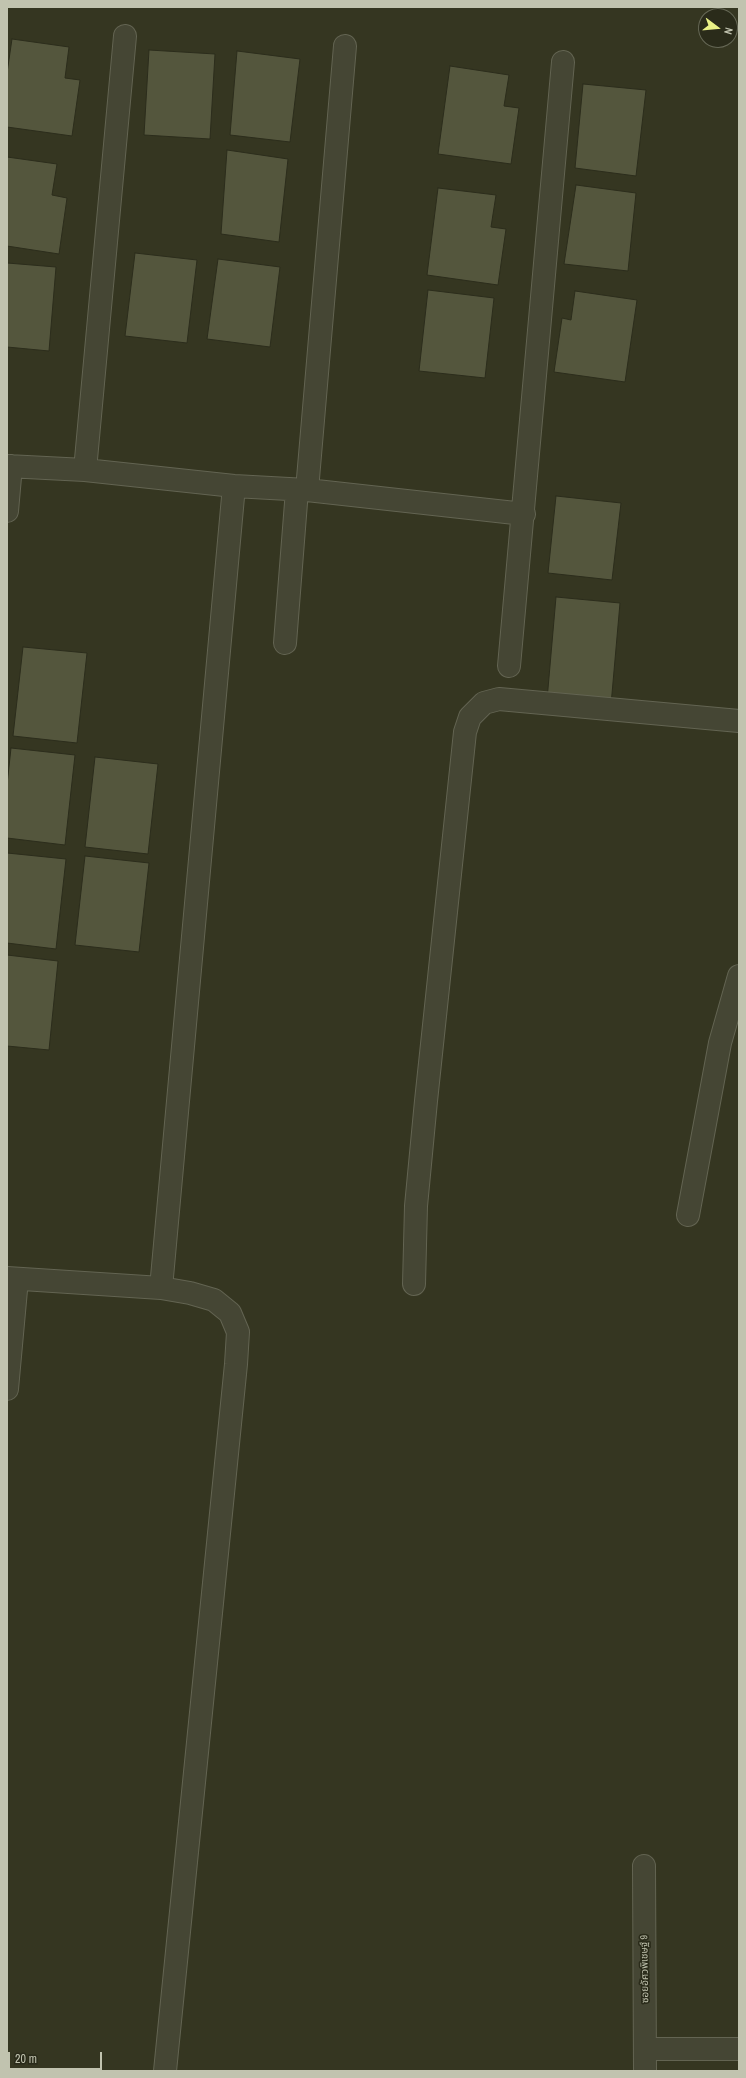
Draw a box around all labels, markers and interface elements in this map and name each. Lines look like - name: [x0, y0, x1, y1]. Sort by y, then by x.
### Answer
- north arrow: [698, 8, 738, 48]
- text: N: [721, 26, 736, 36]
- street label: ซอยอัศวพิเชษฐ์ 9: [638, 1935, 652, 2003]
- scale bar: [10, 2044, 104, 2070]
- text: 20 m: [15, 2051, 37, 2067]

